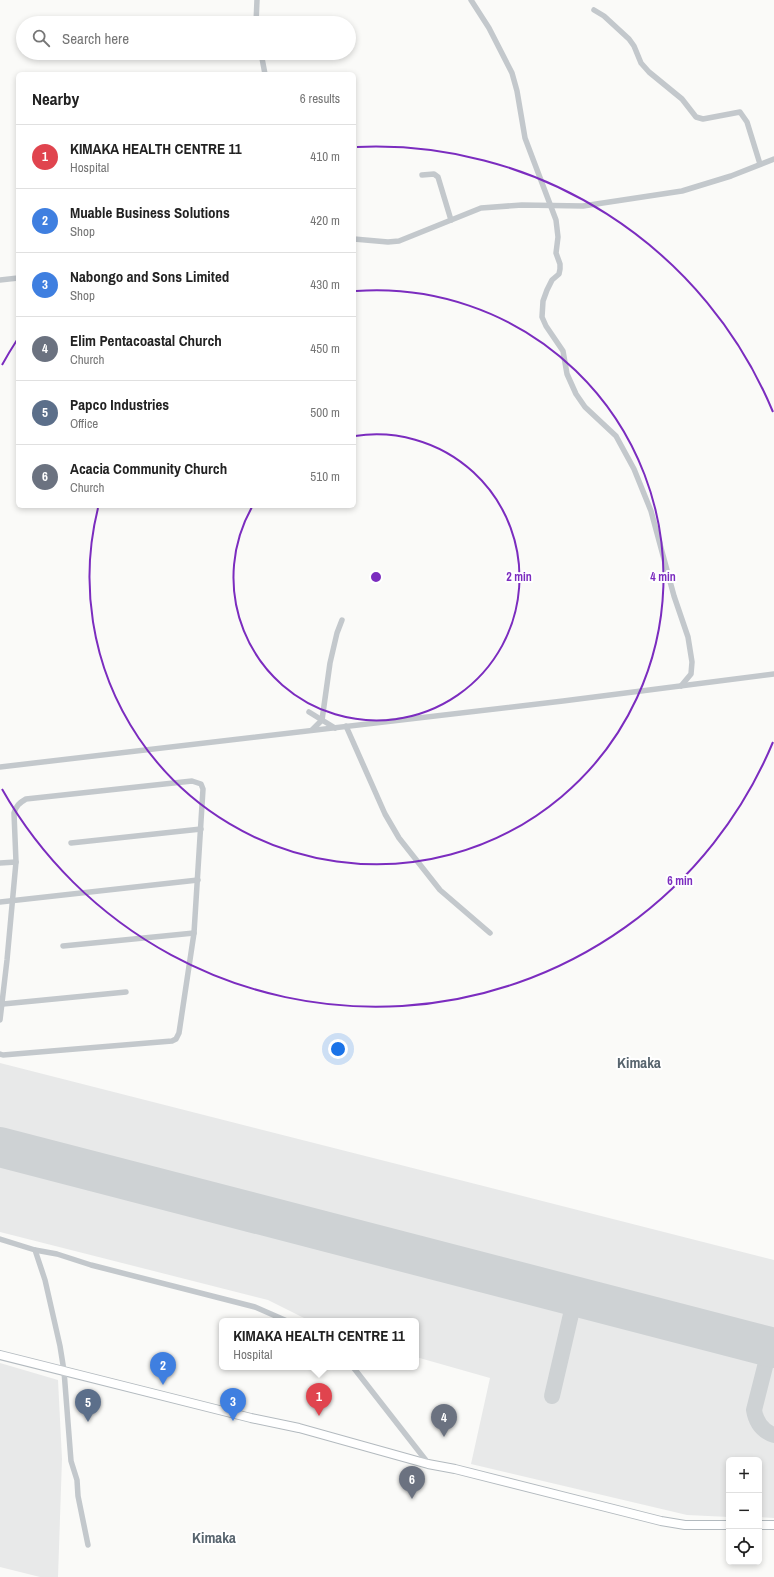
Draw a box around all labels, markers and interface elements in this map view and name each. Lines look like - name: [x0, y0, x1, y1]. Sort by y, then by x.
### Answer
- search box: [16, 16, 356, 60]
- icon: search: [30, 27, 52, 49]
- text: Search here: [62, 28, 129, 49]
- text: Nearby: [32, 87, 79, 110]
- text: 6 results: [300, 90, 340, 107]
- text: KIMAKA HEALTH CENTRE 11: [70, 138, 242, 159]
- text: 1: [42, 148, 48, 165]
- text: 410 m: [310, 148, 340, 165]
- text: Hospital: [70, 159, 109, 176]
- text: Muable Business Solutions: [70, 202, 230, 223]
- text: 2: [42, 212, 48, 229]
- text: 420 m: [310, 212, 340, 229]
- text: Shop: [70, 223, 95, 240]
- text: Nabongo and Sons Limited: [70, 266, 229, 287]
- text: 3: [42, 276, 48, 293]
- text: 430 m: [310, 276, 340, 293]
- text: Shop: [70, 287, 95, 304]
- text: Elim Pentacoastal Church: [70, 330, 222, 351]
- text: 4: [42, 340, 48, 357]
- text: 450 m: [310, 340, 340, 357]
- text: Church: [70, 351, 104, 368]
- text: Papco Industries: [70, 394, 169, 415]
- text: 5: [42, 404, 48, 421]
- text: 500 m: [310, 404, 340, 421]
- text: Office: [70, 415, 98, 432]
- text: Acacia Community Church: [70, 458, 227, 479]
- text: 6: [42, 468, 48, 485]
- text: 510 m: [310, 468, 340, 485]
- text: Church: [70, 479, 104, 496]
- text: 2 min: [506, 569, 532, 585]
- text: 4 min: [650, 569, 676, 585]
- centre of rings: [369, 570, 383, 584]
- text: 6 min: [667, 873, 693, 889]
- your location: [328, 1039, 348, 1059]
- district label: Kimaka: [617, 1052, 661, 1073]
- popup: [219, 1318, 419, 1370]
- text: KIMAKA HEALTH CENTRE 11: [233, 1325, 405, 1346]
- text: Hospital: [233, 1346, 272, 1363]
- pin: 2: [150, 1352, 176, 1385]
- pin: 1: [306, 1383, 332, 1416]
- pin: 3: [220, 1388, 246, 1421]
- pin: 5: [75, 1389, 101, 1422]
- pin: 4: [431, 1404, 457, 1437]
- map controls: [726, 1457, 762, 1565]
- button: +: [726, 1457, 762, 1493]
- pin: 6: [399, 1466, 425, 1499]
- button: −: [726, 1493, 762, 1529]
- district label: Kimaka: [192, 1527, 236, 1548]
- button: locate: [726, 1529, 762, 1565]

